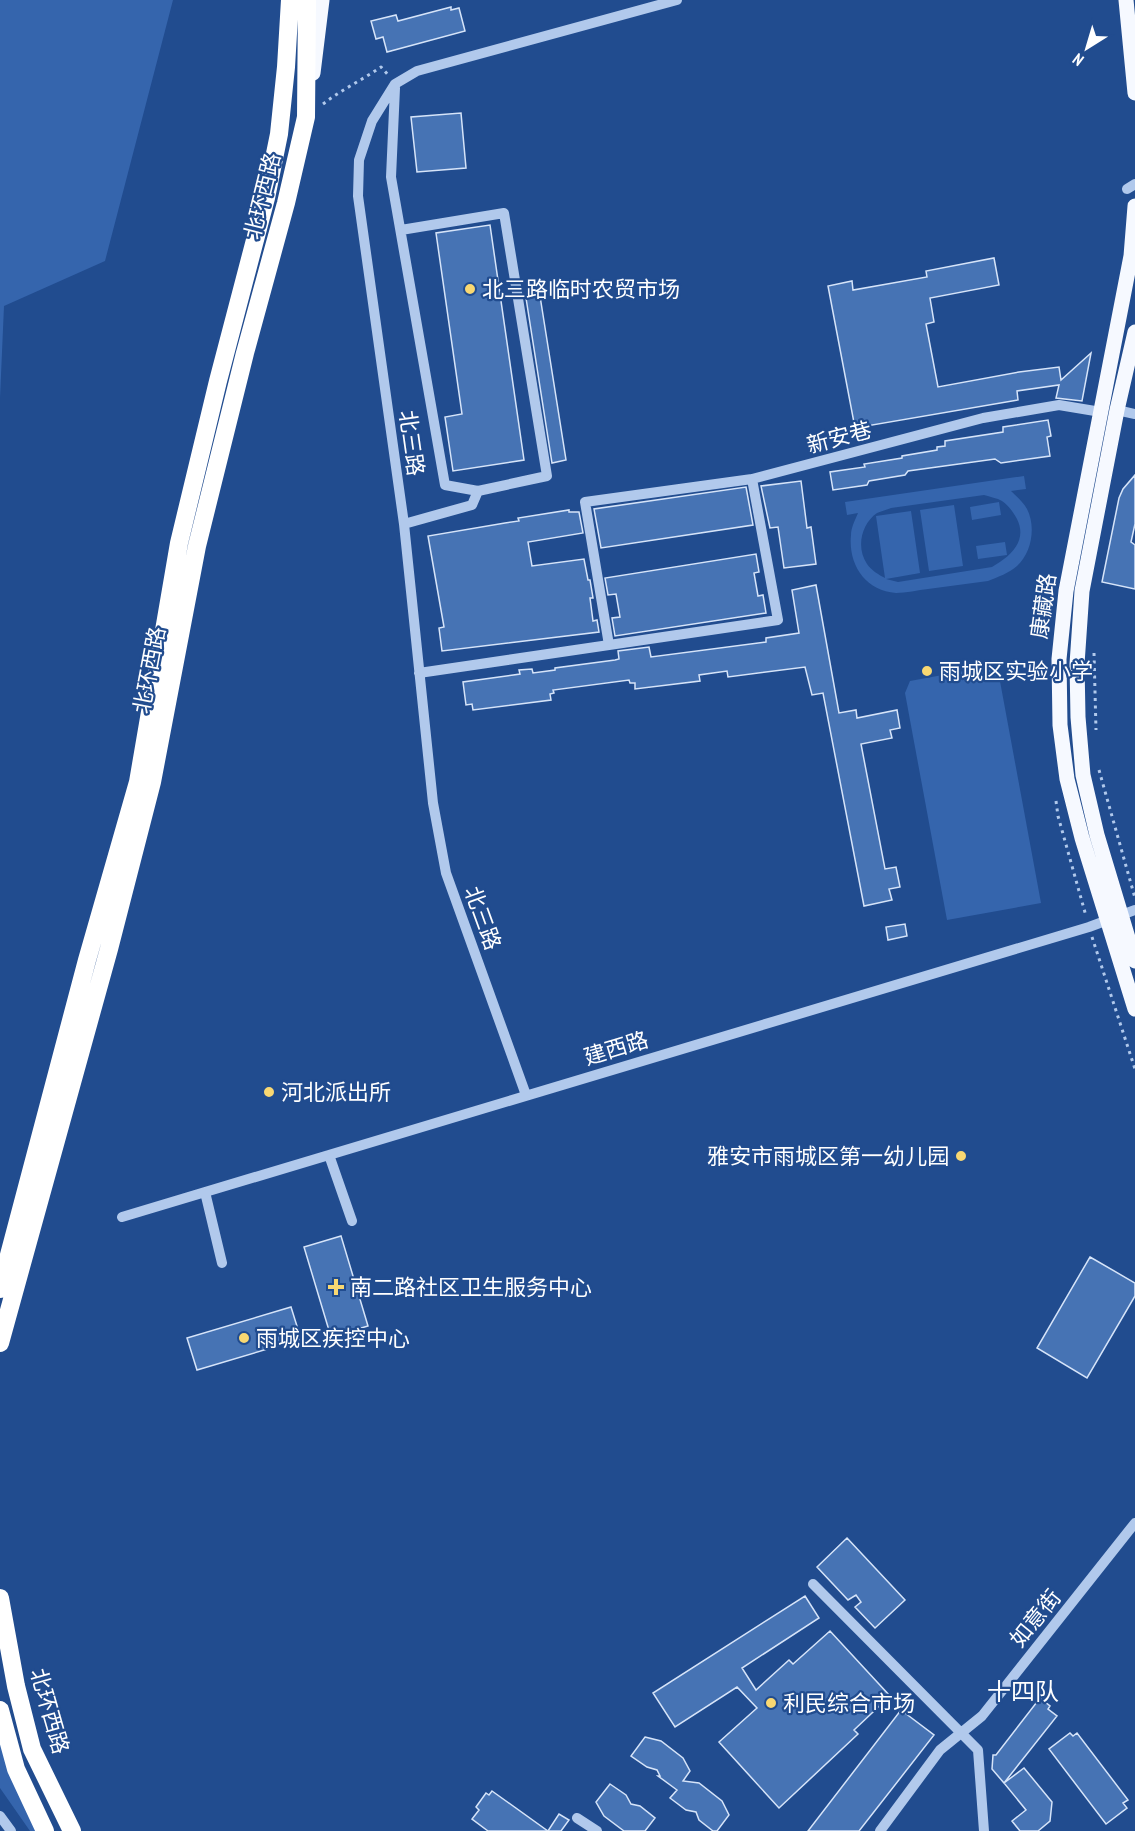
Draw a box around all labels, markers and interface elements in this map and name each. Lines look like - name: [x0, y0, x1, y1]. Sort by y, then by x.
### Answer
- north arrow: [1057, 18, 1117, 78]
- text: N: [1069, 49, 1087, 71]
- street label: 北环西路: [238, 150, 286, 242]
- place label: 北三路临时农贸市场: [482, 275, 680, 303]
- marker: 北三路临时农贸市场: [463, 282, 477, 296]
- street label: 北三路: [394, 408, 430, 478]
- street label: 新安巷: [803, 415, 875, 459]
- street label: 康藏路: [1025, 571, 1061, 641]
- street label: 北环西路: [127, 624, 171, 716]
- place label: 雨城区实验小学: [939, 657, 1093, 685]
- marker: 雨城区实验小学: [920, 664, 934, 678]
- street label: 北三路: [459, 882, 507, 954]
- street label: 建西路: [580, 1025, 652, 1071]
- place label: 河北派出所: [281, 1078, 391, 1106]
- marker: 河北派出所: [262, 1085, 276, 1099]
- place label: 雅安市雨城区第一幼儿园: [707, 1142, 949, 1170]
- marker: 雅安市雨城区第一幼儿园: [954, 1149, 968, 1163]
- place label: 南二路社区卫生服务中心: [350, 1273, 592, 1301]
- marker: 南二路社区卫生服务中心: [327, 1278, 345, 1296]
- place label: 雨城区疾控中心: [256, 1324, 410, 1352]
- marker: 雨城区疾控中心: [237, 1331, 251, 1345]
- street label: 如意街: [1003, 1584, 1067, 1652]
- street label: 北环西路: [24, 1665, 76, 1757]
- district label: 十四队: [987, 1676, 1059, 1707]
- place label: 利民综合市场: [783, 1689, 915, 1717]
- marker: 利民综合市场: [764, 1696, 778, 1710]

